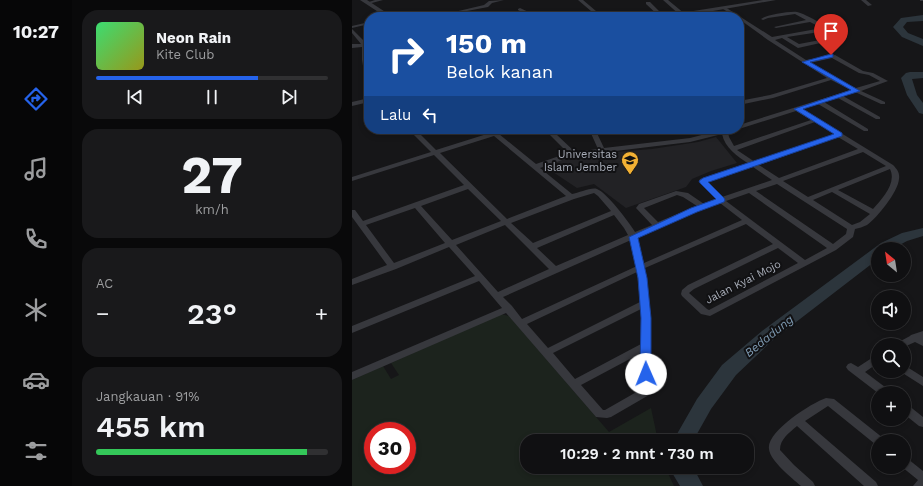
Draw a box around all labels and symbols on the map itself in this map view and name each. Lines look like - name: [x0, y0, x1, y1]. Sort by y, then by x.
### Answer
- pin: [814, 14, 848, 55]
- place label: Universitas Islam Jember: [544, 148, 618, 174]
- school or university icon: Universitas Islam Jember: [620, 150, 640, 175]
- north arrow: [871, 242, 911, 282]
- street label: Jalan Kyai Mojo: [703, 257, 783, 307]
- water label: Bedadung: [742, 312, 796, 360]
- position arrow: [625, 353, 667, 395]
- speed limit sign: 30: [364, 422, 416, 474]

